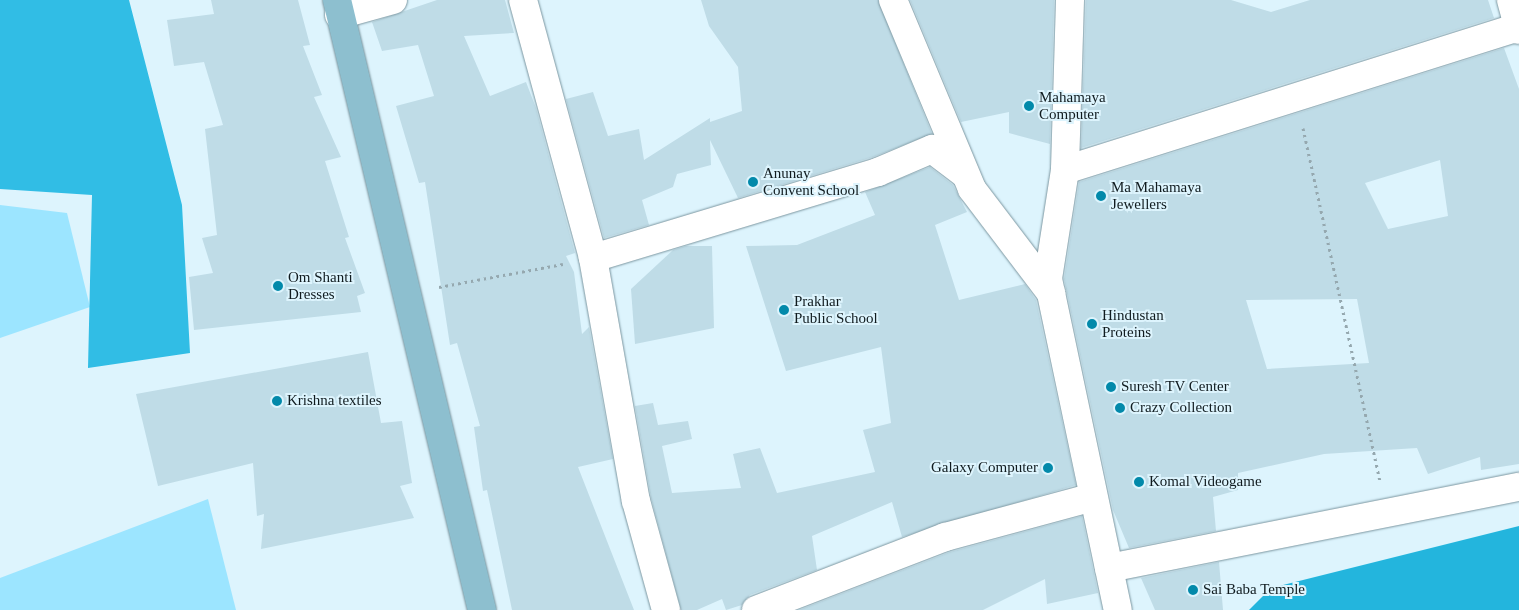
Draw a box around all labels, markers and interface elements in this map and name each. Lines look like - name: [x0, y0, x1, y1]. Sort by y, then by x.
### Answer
- place label: Mahamaya Computer: [1039, 88, 1106, 123]
- marker: Mahamaya Computer: [1023, 100, 1035, 112]
- place label: Anunay Convent School: [763, 164, 859, 199]
- marker: Anunay Convent School: [747, 176, 759, 188]
- place label: Ma Mahamaya Jewellers: [1111, 178, 1201, 213]
- marker: Ma Mahamaya Jewellers: [1095, 190, 1107, 202]
- place label: Om Shanti Dresses: [288, 268, 353, 303]
- marker: Om Shanti Dresses: [272, 280, 284, 292]
- place label: Prakhar Public School: [794, 292, 878, 327]
- marker: Prakhar Public School: [778, 304, 790, 316]
- place label: Hindustan Proteins: [1102, 306, 1164, 341]
- marker: Hindustan Proteins: [1086, 318, 1098, 330]
- place label: Suresh TV Center: [1121, 378, 1229, 396]
- marker: Suresh TV Center: [1105, 381, 1117, 393]
- place label: Krishna textiles: [287, 392, 382, 410]
- marker: Krishna textiles: [271, 395, 283, 407]
- place label: Crazy Collection: [1130, 399, 1232, 417]
- marker: Crazy Collection: [1114, 402, 1126, 414]
- place label: Galaxy Computer: [931, 459, 1038, 477]
- marker: Galaxy Computer: [1042, 462, 1054, 474]
- place label: Komal Videogame: [1149, 473, 1262, 491]
- marker: Komal Videogame: [1133, 476, 1145, 488]
- place label: Sai Baba Temple: [1203, 581, 1305, 599]
- marker: Sai Baba Temple: [1187, 584, 1199, 596]

